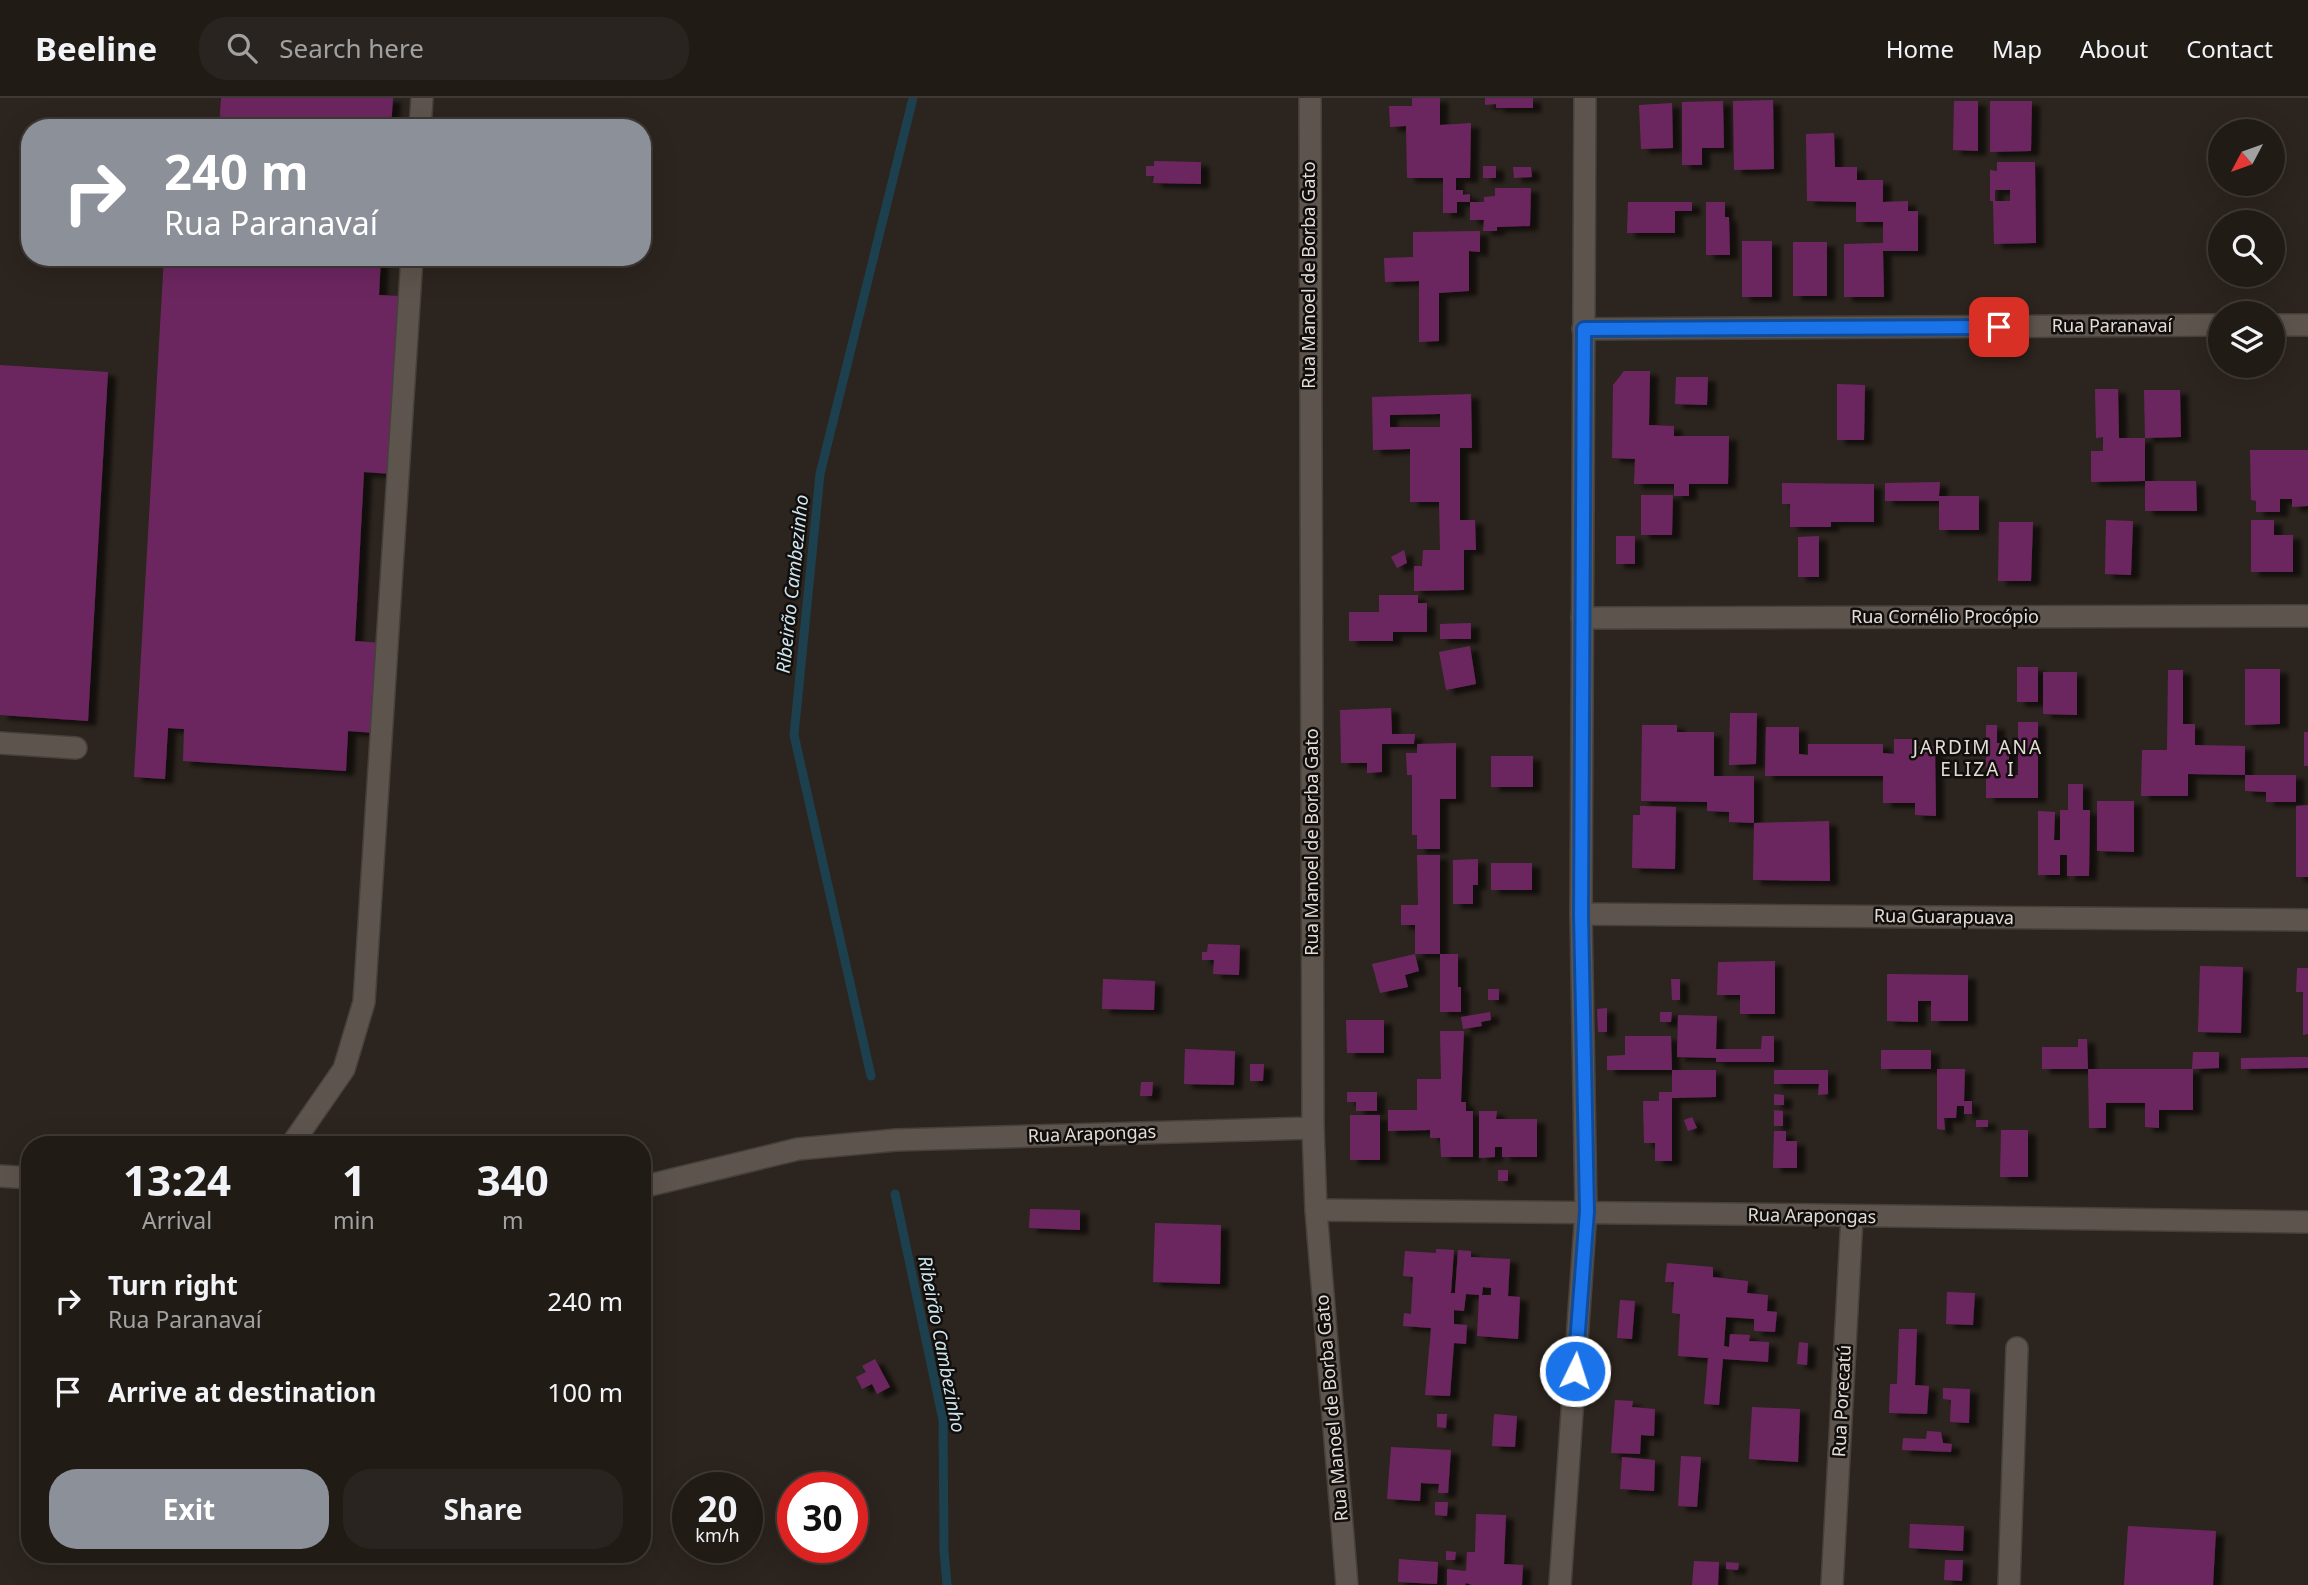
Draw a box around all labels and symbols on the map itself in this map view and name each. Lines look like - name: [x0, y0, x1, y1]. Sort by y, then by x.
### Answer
- north arrow: [2208, 119, 2286, 196]
- street label: Rua Manoel de Borba Gato: [1296, 161, 1320, 389]
- pin: [1969, 297, 2029, 357]
- street label: Rua Paranavaí: [2052, 313, 2173, 337]
- water label: Ribeirão Cambezinho: [770, 493, 814, 675]
- street label: Rua Cornélio Procópio: [1851, 604, 2039, 628]
- street label: Rua Manoel de Borba Gato: [1299, 728, 1323, 956]
- district label: JARDIM ANA ELIZA I: [1911, 734, 2043, 782]
- street label: Rua Guarapuava: [1874, 903, 2014, 929]
- street label: Rua Arapongas: [1027, 1119, 1157, 1147]
- street label: Rua Arapongas: [1747, 1202, 1877, 1228]
- water label: Ribeirão Cambezinho: [912, 1253, 972, 1435]
- street label: Rua Manoel de Borba Gato: [1309, 1294, 1353, 1522]
- position arrow: [1538, 1334, 1612, 1408]
- street label: Rua Porecatú: [1826, 1344, 1856, 1458]
- speed limit sign: 30: [777, 1472, 868, 1563]

